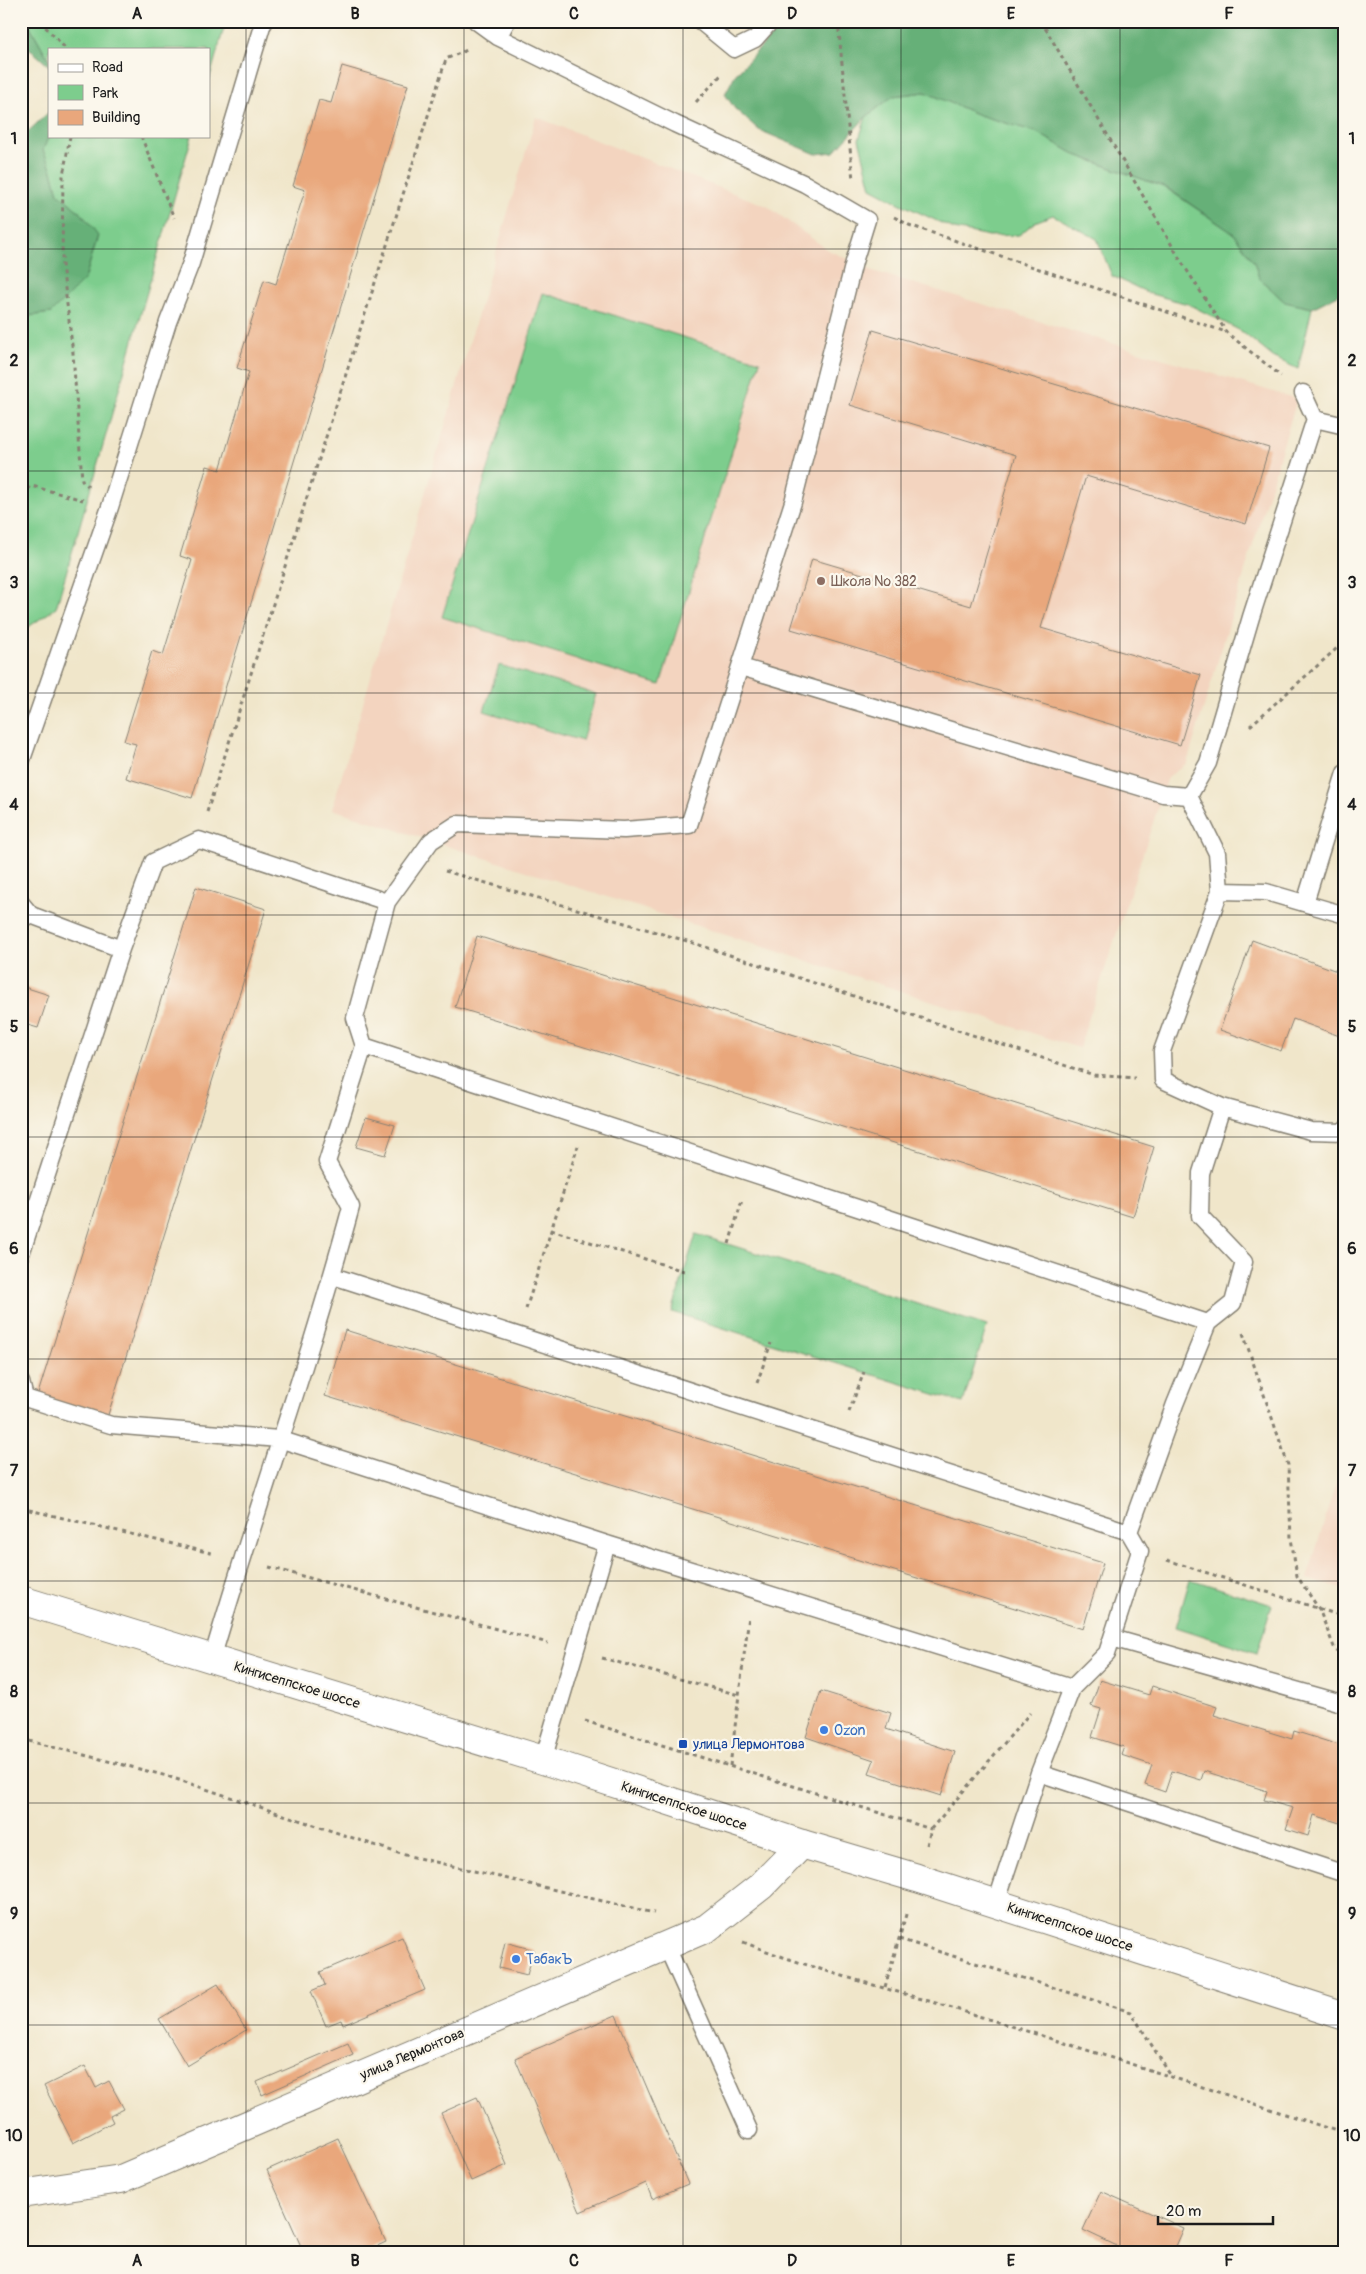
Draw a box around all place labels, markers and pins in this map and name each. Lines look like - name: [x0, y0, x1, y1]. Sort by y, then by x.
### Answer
- place label: Школа № 382: [831, 573, 917, 590]
- marker: Школа № 382: [815, 575, 827, 587]
- place label: Ozon: [834, 1722, 866, 1739]
- marker: Ozon: [818, 1724, 830, 1736]
- place label: улица Лермонтова: [692, 1736, 804, 1753]
- marker: улица Лермонтова: [677, 1738, 689, 1750]
- place label: ТабакЪ: [526, 1951, 573, 1968]
- marker: ТабакЪ: [510, 1953, 522, 1965]

